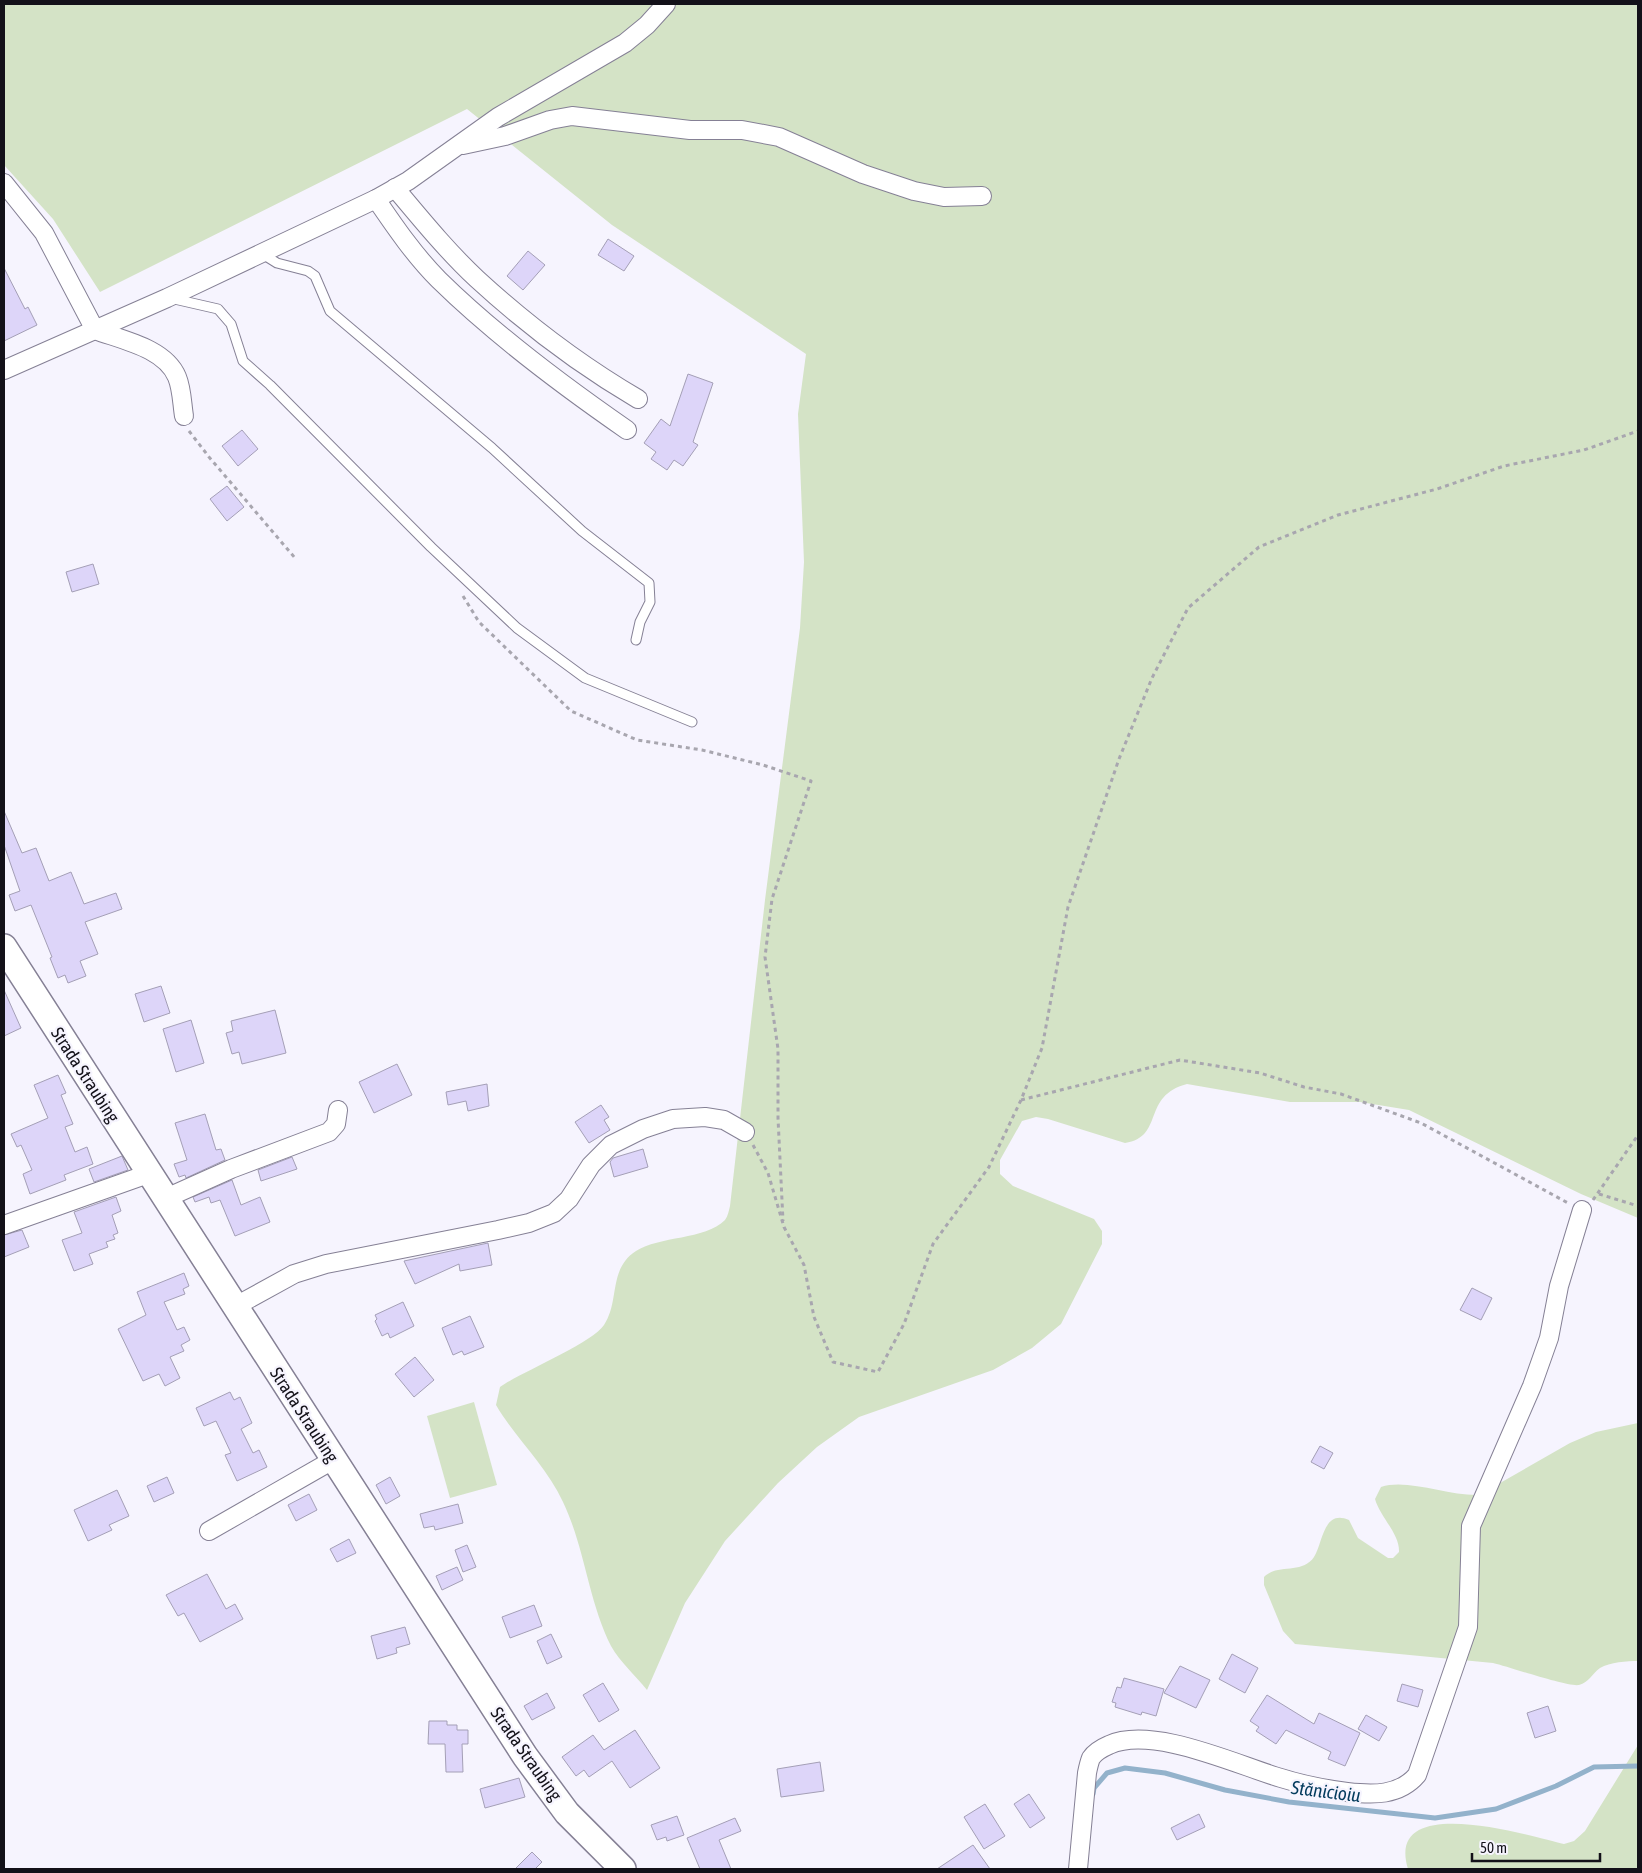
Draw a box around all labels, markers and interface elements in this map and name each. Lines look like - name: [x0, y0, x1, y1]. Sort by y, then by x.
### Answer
- street label: Strada Straubing: [47, 1023, 124, 1127]
- street label: Strada Straubing: [266, 1363, 343, 1467]
- street label: Strada Straubing: [486, 1703, 567, 1805]
- water label: Stănicioiu: [1289, 1776, 1362, 1806]
- scale bar: [1472, 1830, 1600, 1862]
- text: 50 m: [1480, 1839, 1507, 1856]

